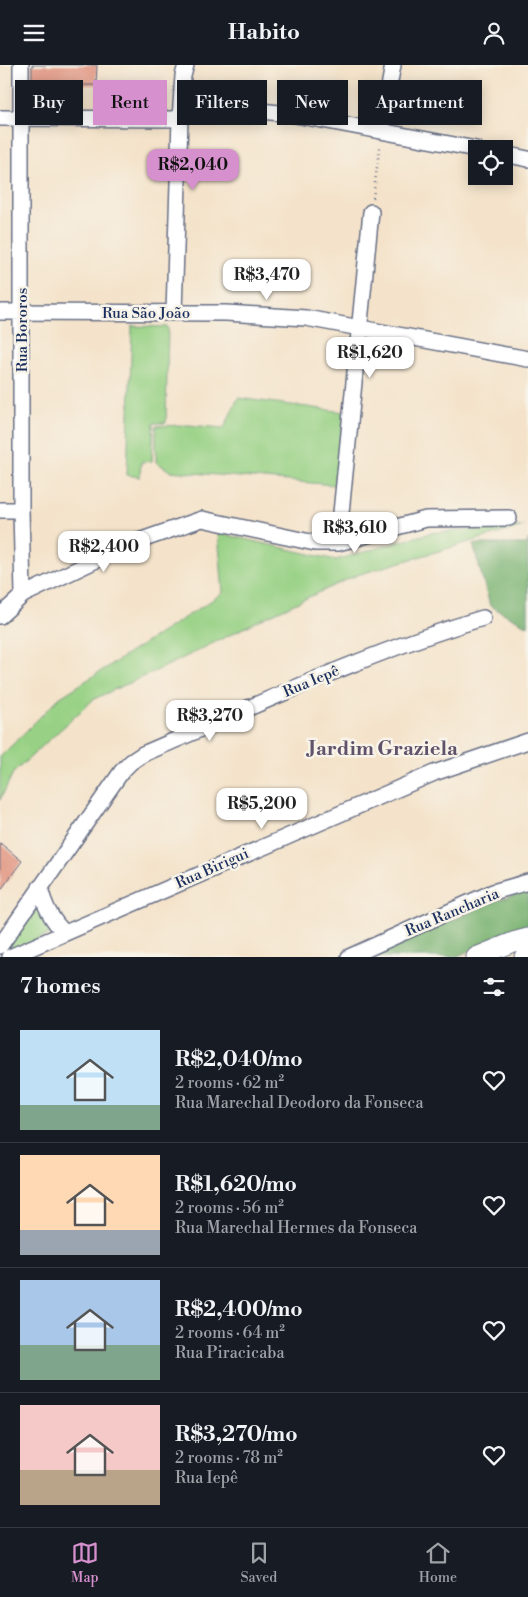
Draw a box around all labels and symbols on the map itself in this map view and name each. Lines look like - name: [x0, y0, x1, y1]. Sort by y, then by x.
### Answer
- pin: R$2,040: [147, 149, 239, 191]
- pin: R$3,470: [221, 259, 313, 301]
- street label: Rua Bororos: [13, 288, 32, 372]
- street label: Rua São João: [102, 304, 190, 323]
- pin: R$1,620: [324, 337, 416, 379]
- pin: R$3,610: [309, 511, 401, 554]
- pin: R$2,400: [58, 531, 150, 573]
- street label: Rua Iepê: [280, 661, 342, 702]
- pin: R$3,270: [164, 699, 256, 742]
- district label: Jardim Graziela: [305, 737, 458, 762]
- pin: R$5,200: [216, 787, 308, 830]
- street label: Rua Birigui: [173, 844, 252, 893]
- street label: Rua Rancharia: [402, 884, 502, 941]

